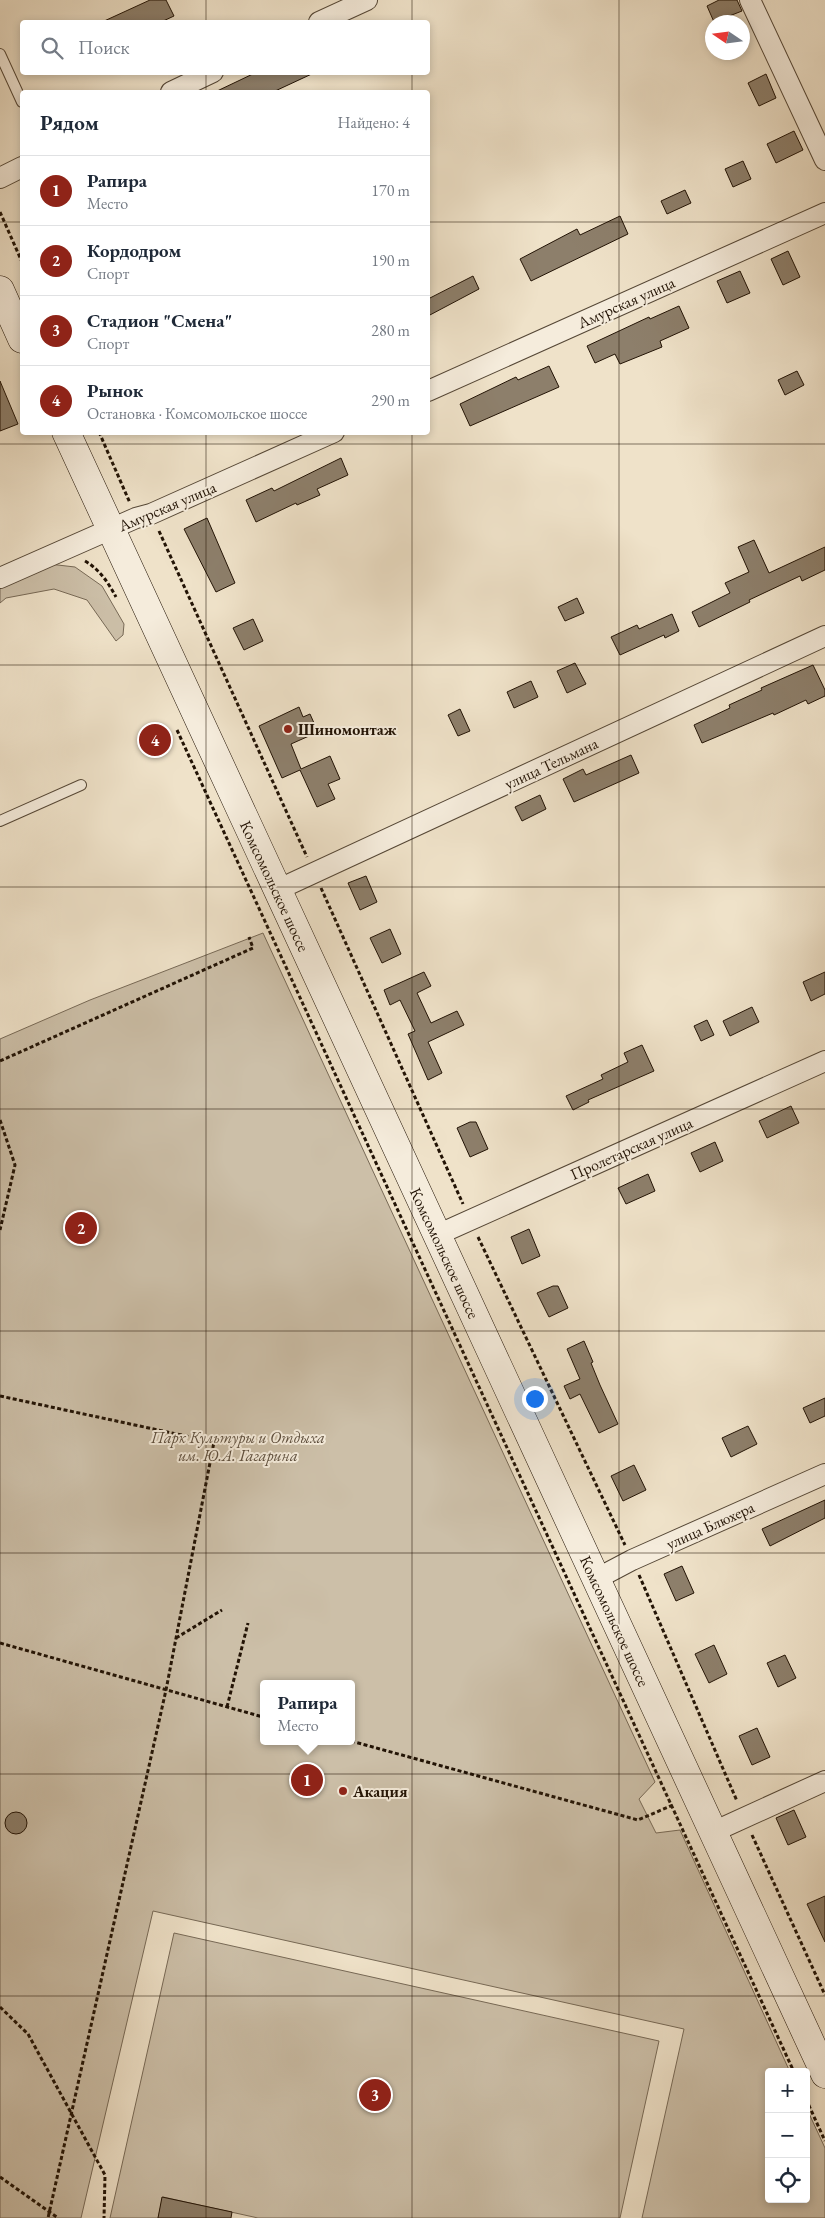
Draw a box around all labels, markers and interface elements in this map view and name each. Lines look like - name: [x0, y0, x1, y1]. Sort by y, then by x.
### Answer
- north arrow: [705, 15, 750, 60]
- search box: [20, 20, 430, 75]
- icon: search: [38, 34, 66, 62]
- text: Поиск: [78, 35, 130, 60]
- text: Рядом: [40, 109, 99, 136]
- text: Найдено: 4: [338, 112, 410, 133]
- text: Рапира: [87, 168, 147, 193]
- text: 1: [52, 180, 60, 201]
- text: 170 m: [371, 180, 410, 201]
- text: Место: [87, 193, 128, 214]
- text: Кордодром: [87, 238, 181, 263]
- text: 2: [52, 250, 60, 271]
- text: 190 m: [371, 250, 410, 271]
- text: Спорт: [87, 263, 129, 284]
- street label: Амурская улица: [573, 271, 679, 334]
- text: Стадион "Смена": [87, 308, 232, 333]
- text: 3: [52, 320, 60, 341]
- text: 280 m: [371, 320, 410, 341]
- text: Спорт: [87, 333, 129, 354]
- text: Рынок: [87, 378, 143, 403]
- text: 4: [52, 390, 60, 411]
- text: 290 m: [371, 390, 410, 411]
- text: Остановка · Комсомольское шоссе: [87, 403, 307, 424]
- street label: Амурская улица: [114, 476, 220, 537]
- place label: Шиномонтаж: [298, 719, 397, 740]
- pin: 4: [139, 721, 171, 759]
- marker: Шиномонтаж: [282, 723, 294, 735]
- street label: улица Тельмана: [501, 732, 602, 794]
- street label: Комсомольское шоссе: [235, 817, 314, 955]
- street label: Пролетарская улица: [567, 1112, 696, 1185]
- street label: Комсомольское шоссе: [405, 1184, 484, 1322]
- pin: 2: [65, 1209, 97, 1247]
- your location: [522, 1386, 548, 1412]
- park label: Парк Культуры и Отдыха им. Ю.А. Гагарина: [150, 1427, 325, 1466]
- street label: улица Блюхера: [663, 1496, 758, 1554]
- street label: Комсомольское шоссе: [575, 1552, 654, 1690]
- popup: [260, 1680, 355, 1745]
- text: Рапира: [278, 1690, 337, 1715]
- text: Место: [278, 1715, 319, 1736]
- pin: 1: [291, 1761, 323, 1799]
- place label: Акация: [352, 1781, 408, 1802]
- marker: Акация: [337, 1785, 349, 1797]
- map controls: [765, 2068, 810, 2203]
- button: +: [765, 2068, 810, 2113]
- pin: 3: [359, 2076, 391, 2114]
- button: −: [765, 2113, 810, 2158]
- button: locate: [765, 2158, 810, 2203]

